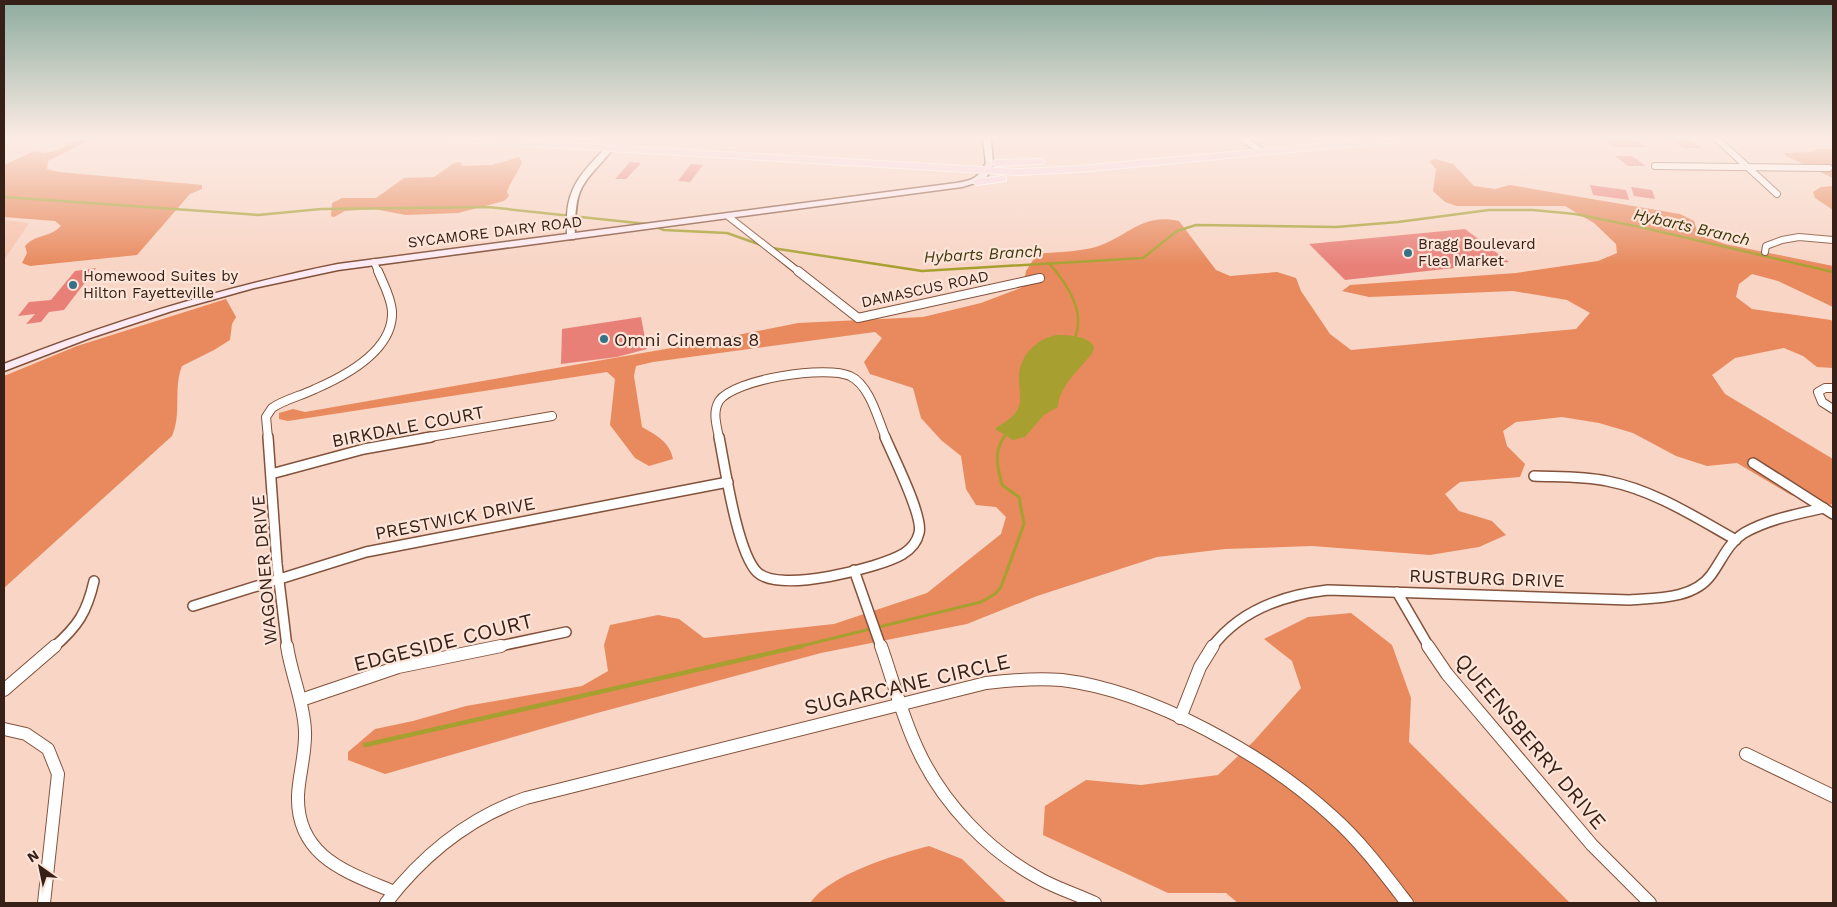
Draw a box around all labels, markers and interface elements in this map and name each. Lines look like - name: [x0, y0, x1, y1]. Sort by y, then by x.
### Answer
- water label: Hybarts Branch: [1632, 204, 1752, 250]
- street label: SYCAMORE DAIRY ROAD: [407, 212, 583, 252]
- place label: Bragg Boulevard Flea Market: [1418, 235, 1536, 270]
- water label: Hybarts Branch: [923, 241, 1043, 267]
- marker: Bragg Boulevard Flea Market: [1402, 247, 1414, 259]
- place label: Homewood Suites by Hilton Fayetteville: [83, 267, 238, 302]
- street label: DAMASCUS ROAD: [860, 267, 990, 311]
- marker: Homewood Suites by Hilton Fayetteville: [67, 279, 79, 291]
- place label: Omni Cinemas 8: [614, 329, 759, 350]
- marker: Omni Cinemas 8: [598, 333, 610, 345]
- street label: BIRKDALE COURT: [330, 401, 486, 451]
- street label: PRESTWICK DRIVE: [373, 492, 537, 544]
- street label: WAGONER DRIVE: [247, 494, 281, 646]
- street label: RUSTBURG DRIVE: [1409, 565, 1565, 591]
- street label: EDGESIDE COURT: [351, 608, 535, 676]
- street label: SUGARCANE CIRCLE: [802, 648, 1012, 720]
- street label: QUEENSBERRY DRIVE: [1450, 648, 1612, 834]
- north arrow: [15, 842, 65, 892]
- text: N: [24, 847, 42, 866]

